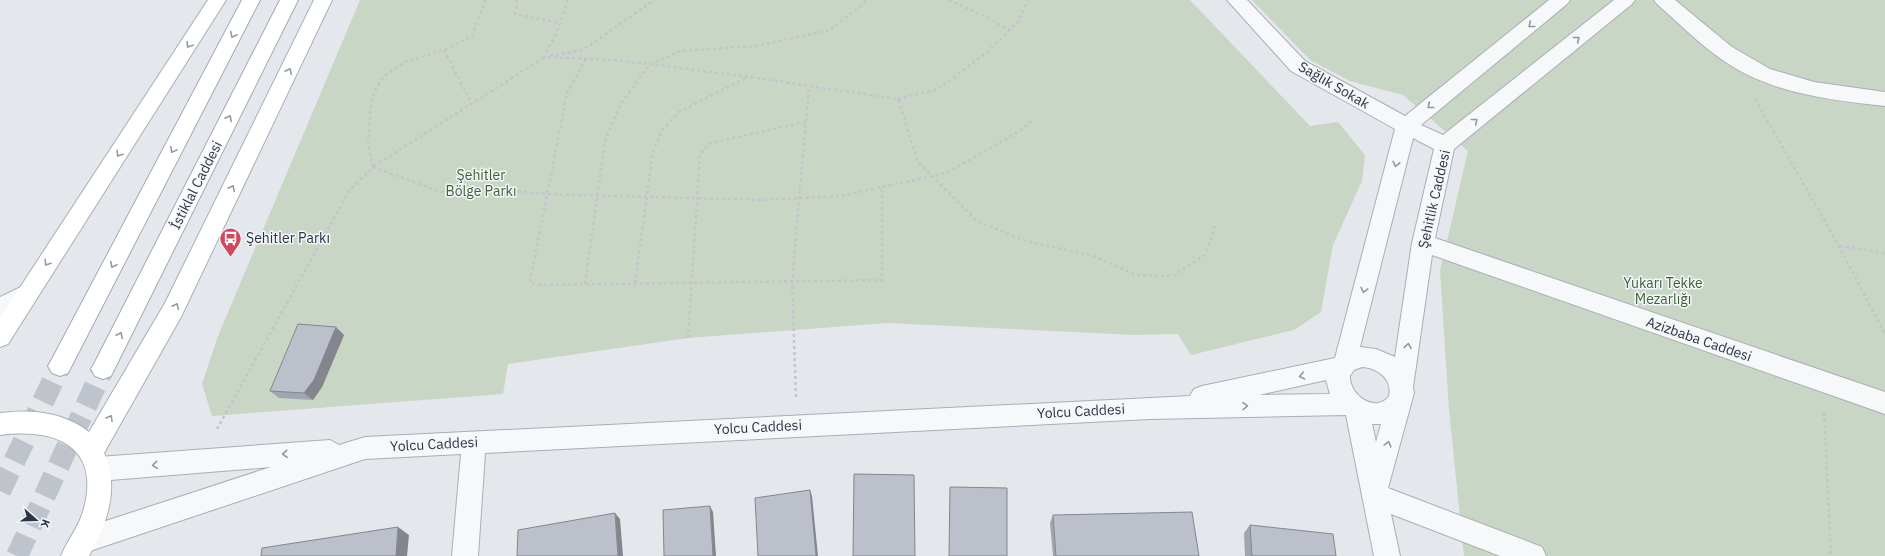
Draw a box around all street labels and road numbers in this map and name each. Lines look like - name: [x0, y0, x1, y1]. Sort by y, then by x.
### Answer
- street label: Sağlık Sokak: [1295, 57, 1373, 113]
- street label: İstiklal Caddesi: [166, 138, 226, 232]
- street label: Şehitlik Caddesi: [1414, 148, 1454, 250]
- street label: Azizbaba Caddesi: [1644, 313, 1754, 365]
- street label: Yolcu Caddesi: [1037, 400, 1125, 422]
- street label: Yolcu Caddesi: [714, 416, 802, 438]
- street label: Yolcu Caddesi: [390, 433, 478, 455]

